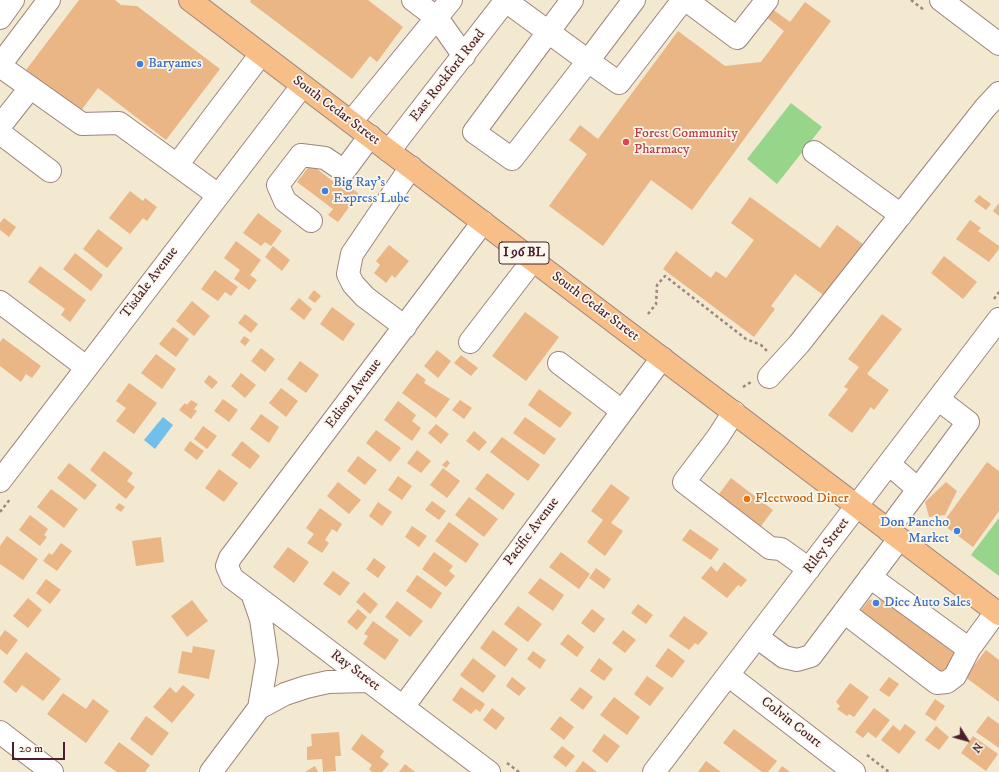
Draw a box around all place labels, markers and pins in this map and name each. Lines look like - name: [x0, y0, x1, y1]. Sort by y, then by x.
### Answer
- place label: Baryames: [148, 56, 202, 72]
- marker: Baryames: [135, 59, 145, 69]
- place label: Forest Community Pharmacy: [634, 126, 738, 158]
- marker: Forest Community Pharmacy: [621, 137, 631, 147]
- place label: Big Ray's Express Lube: [333, 175, 409, 208]
- marker: Big Ray's Express Lube: [320, 186, 330, 196]
- place label: Fleetwood Diner: [755, 491, 849, 507]
- marker: Fleetwood Diner: [742, 494, 752, 504]
- place label: Don Pancho Market: [880, 515, 949, 548]
- marker: Don Pancho Market: [952, 526, 962, 536]
- place label: Dice Auto Sales: [884, 595, 971, 611]
- marker: Dice Auto Sales: [871, 598, 881, 608]

